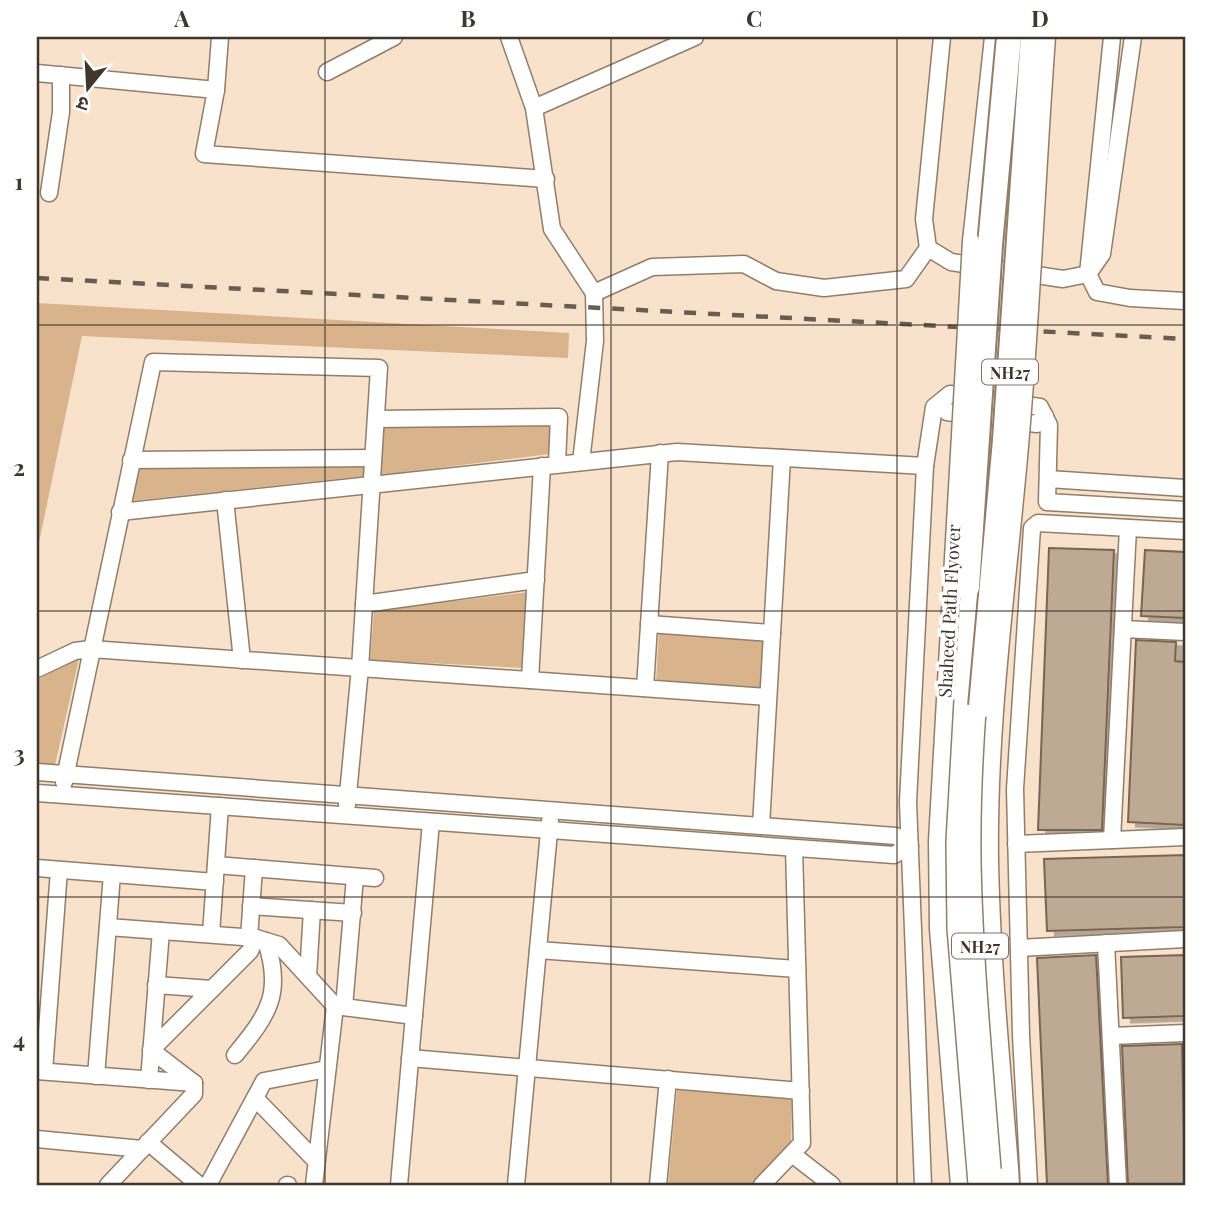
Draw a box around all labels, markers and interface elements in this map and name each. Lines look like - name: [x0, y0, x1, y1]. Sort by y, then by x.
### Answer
- text: A: [173, 2, 190, 33]
- text: B: [460, 2, 476, 33]
- text: C: [746, 2, 762, 33]
- text: D: [1031, 2, 1049, 33]
- north arrow: [52, 52, 122, 122]
- text: उ: [72, 91, 92, 119]
- text: 1: [15, 165, 24, 196]
- road number: NH27: [982, 360, 1038, 384]
- text: 2: [13, 451, 25, 482]
- street label: Shaheed Path Flyover: [932, 524, 966, 698]
- text: 3: [13, 737, 25, 768]
- road number: NH27: [952, 934, 1008, 958]
- text: 4: [13, 1023, 25, 1054]

